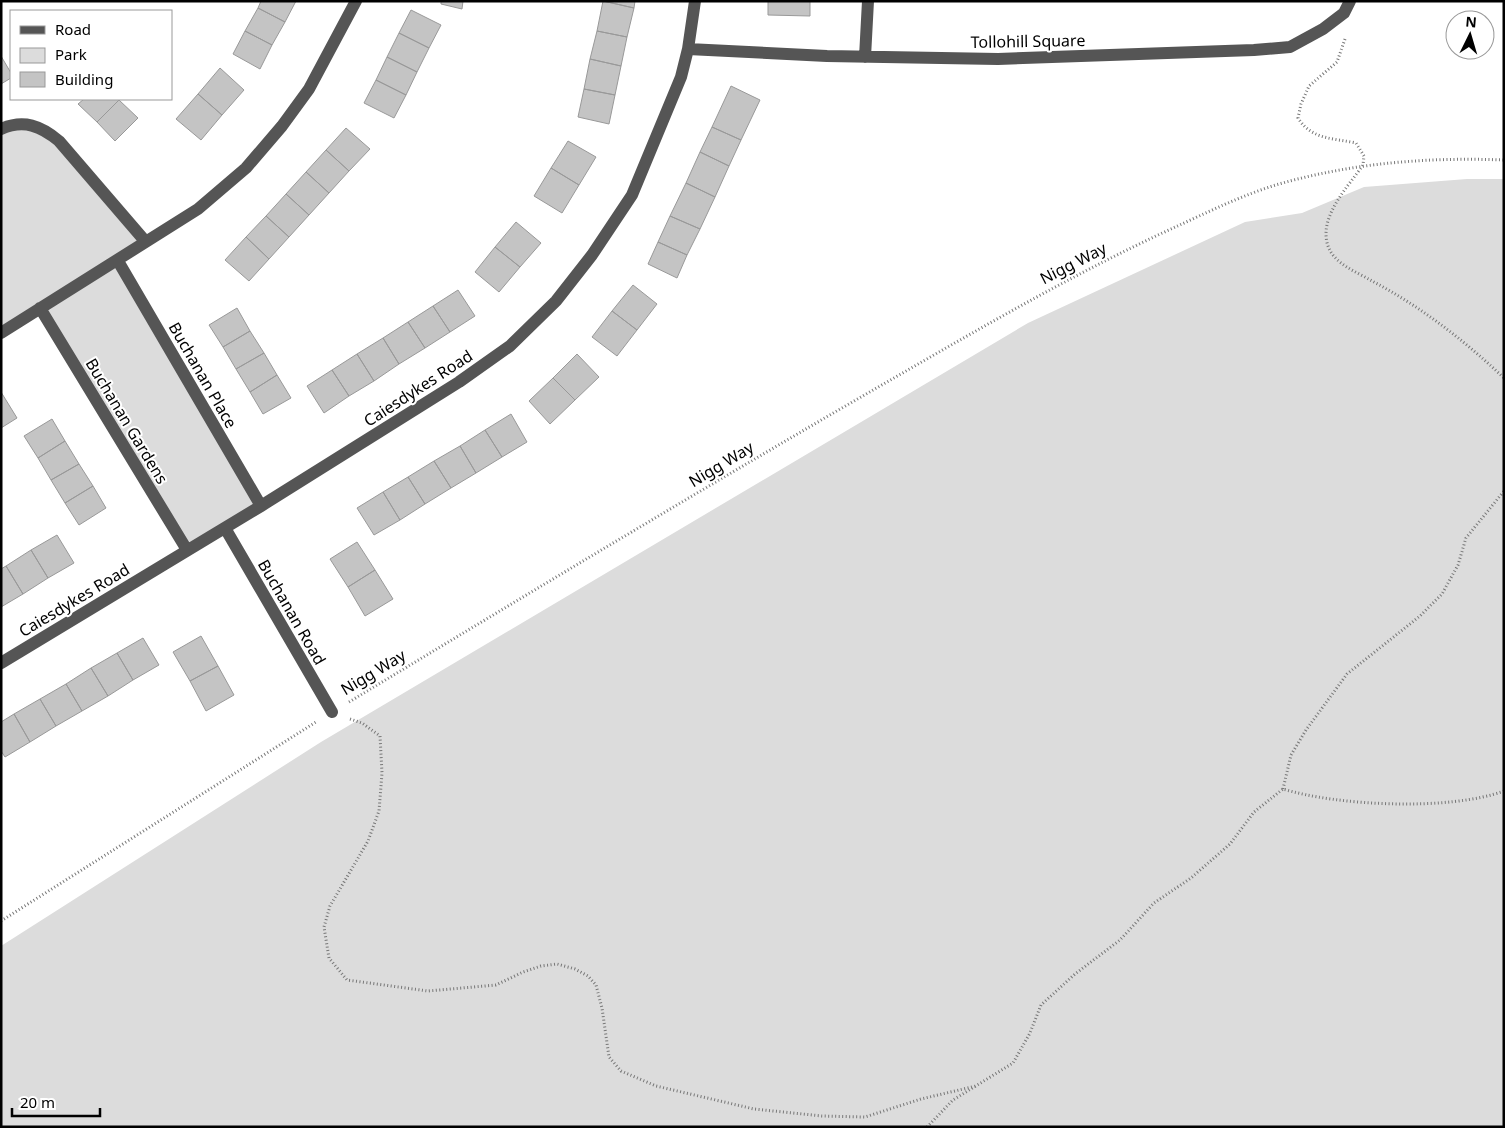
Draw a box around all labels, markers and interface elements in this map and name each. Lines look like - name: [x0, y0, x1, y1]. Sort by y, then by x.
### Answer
- legend: [10, 10, 172, 100]
- north arrow: [1445, 10, 1495, 60]
- text: N: [1465, 12, 1478, 32]
- text: Road: [55, 19, 91, 39]
- street label: Tollohill Square: [971, 29, 1085, 53]
- text: Park: [55, 44, 87, 64]
- text: Building: [55, 69, 113, 89]
- street label: Nigg Way: [1036, 237, 1111, 289]
- street label: Buchanan Place: [164, 318, 242, 432]
- street label: Caiesdykes Road: [359, 345, 477, 431]
- street label: Buchanan Gardens: [81, 354, 173, 488]
- street label: Nigg Way: [685, 436, 758, 492]
- street label: Buchanan Road: [253, 555, 331, 669]
- street label: Caiesdykes Road: [14, 558, 134, 642]
- street label: Nigg Way: [337, 644, 410, 700]
- scale bar: [12, 1086, 100, 1118]
- text: 20 m: [20, 1092, 55, 1112]

